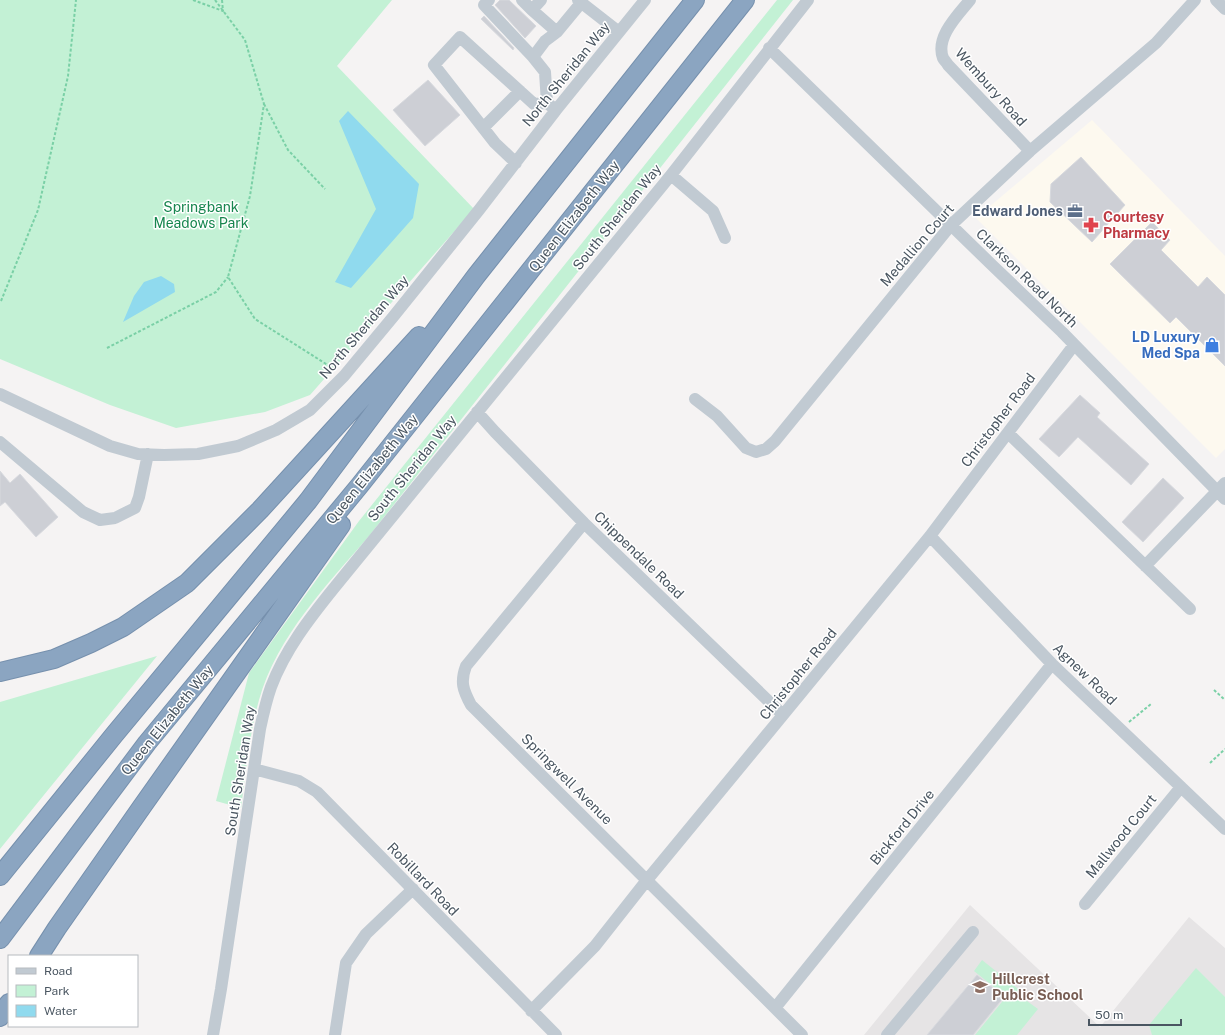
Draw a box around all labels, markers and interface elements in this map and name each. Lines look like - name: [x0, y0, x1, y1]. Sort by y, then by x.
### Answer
- street label: North Sheridan Way: [519, 18, 613, 130]
- street label: Wembury Road: [952, 45, 1030, 129]
- street label: Queen Elizabeth Way: [526, 157, 623, 275]
- street label: South Sheridan Way: [569, 160, 665, 273]
- park label: Springbank Meadows Park: [153, 199, 249, 231]
- street label: Medallion Court: [877, 201, 957, 289]
- office icon: Edward Jones: [1066, 202, 1084, 220]
- place label: Edward Jones: [972, 203, 1063, 219]
- place label: Courtesy Pharmacy: [1103, 209, 1170, 241]
- pharmacy icon: Courtesy Pharmacy: [1082, 216, 1100, 234]
- street label: Clarkson Road North: [973, 225, 1081, 331]
- street label: North Sheridan Way: [316, 272, 412, 382]
- place label: LD Luxury Med Spa: [1132, 329, 1200, 361]
- shop icon: LD Luxury Med Spa: [1203, 336, 1221, 354]
- street label: Christopher Road: [958, 370, 1038, 470]
- street label: Queen Elizabeth Way: [323, 410, 422, 527]
- street label: South Sheridan Way: [364, 411, 460, 524]
- street label: Chippendale Road: [591, 508, 687, 602]
- street label: Christopher Road: [756, 625, 840, 723]
- street label: Agnew Road: [1050, 640, 1120, 708]
- street label: Queen Elizabeth Way: [118, 661, 217, 778]
- street label: South Sheridan Way: [222, 704, 258, 837]
- street label: Springwell Avenue: [518, 730, 616, 828]
- street label: Bickford Drive: [867, 786, 937, 868]
- street label: Mallwood Court: [1082, 791, 1160, 881]
- street label: Robillard Road: [384, 839, 462, 919]
- legend: [8, 955, 138, 1027]
- text: Road: [44, 964, 72, 978]
- place label: Hillcrest Public School: [992, 971, 1084, 1003]
- school or university icon: Hillcrest Public School: [971, 978, 989, 996]
- text: Park: [44, 984, 70, 998]
- scale bar: [1089, 1001, 1181, 1027]
- text: Water: [44, 1004, 78, 1018]
- text: 50 m: [1095, 1008, 1123, 1022]

